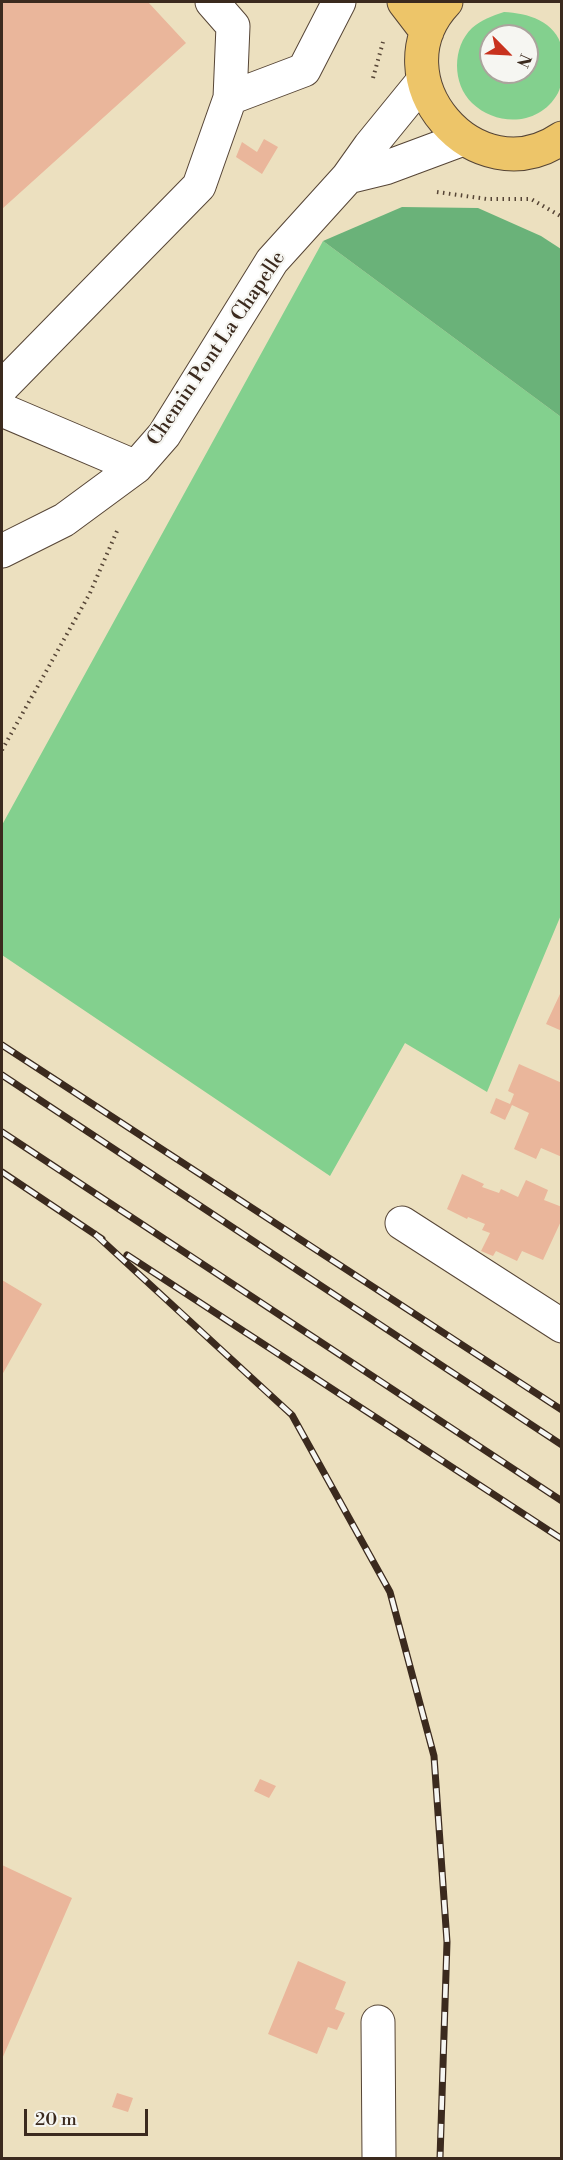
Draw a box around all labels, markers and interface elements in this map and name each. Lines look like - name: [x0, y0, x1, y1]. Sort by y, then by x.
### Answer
- north arrow: [479, 24, 539, 84]
- text: N: [512, 51, 535, 70]
- street label: Chemin Pont La Chapelle: [143, 247, 291, 451]
- scale bar: [27, 2097, 152, 2135]
- text: 20 m: [35, 2108, 77, 2131]

